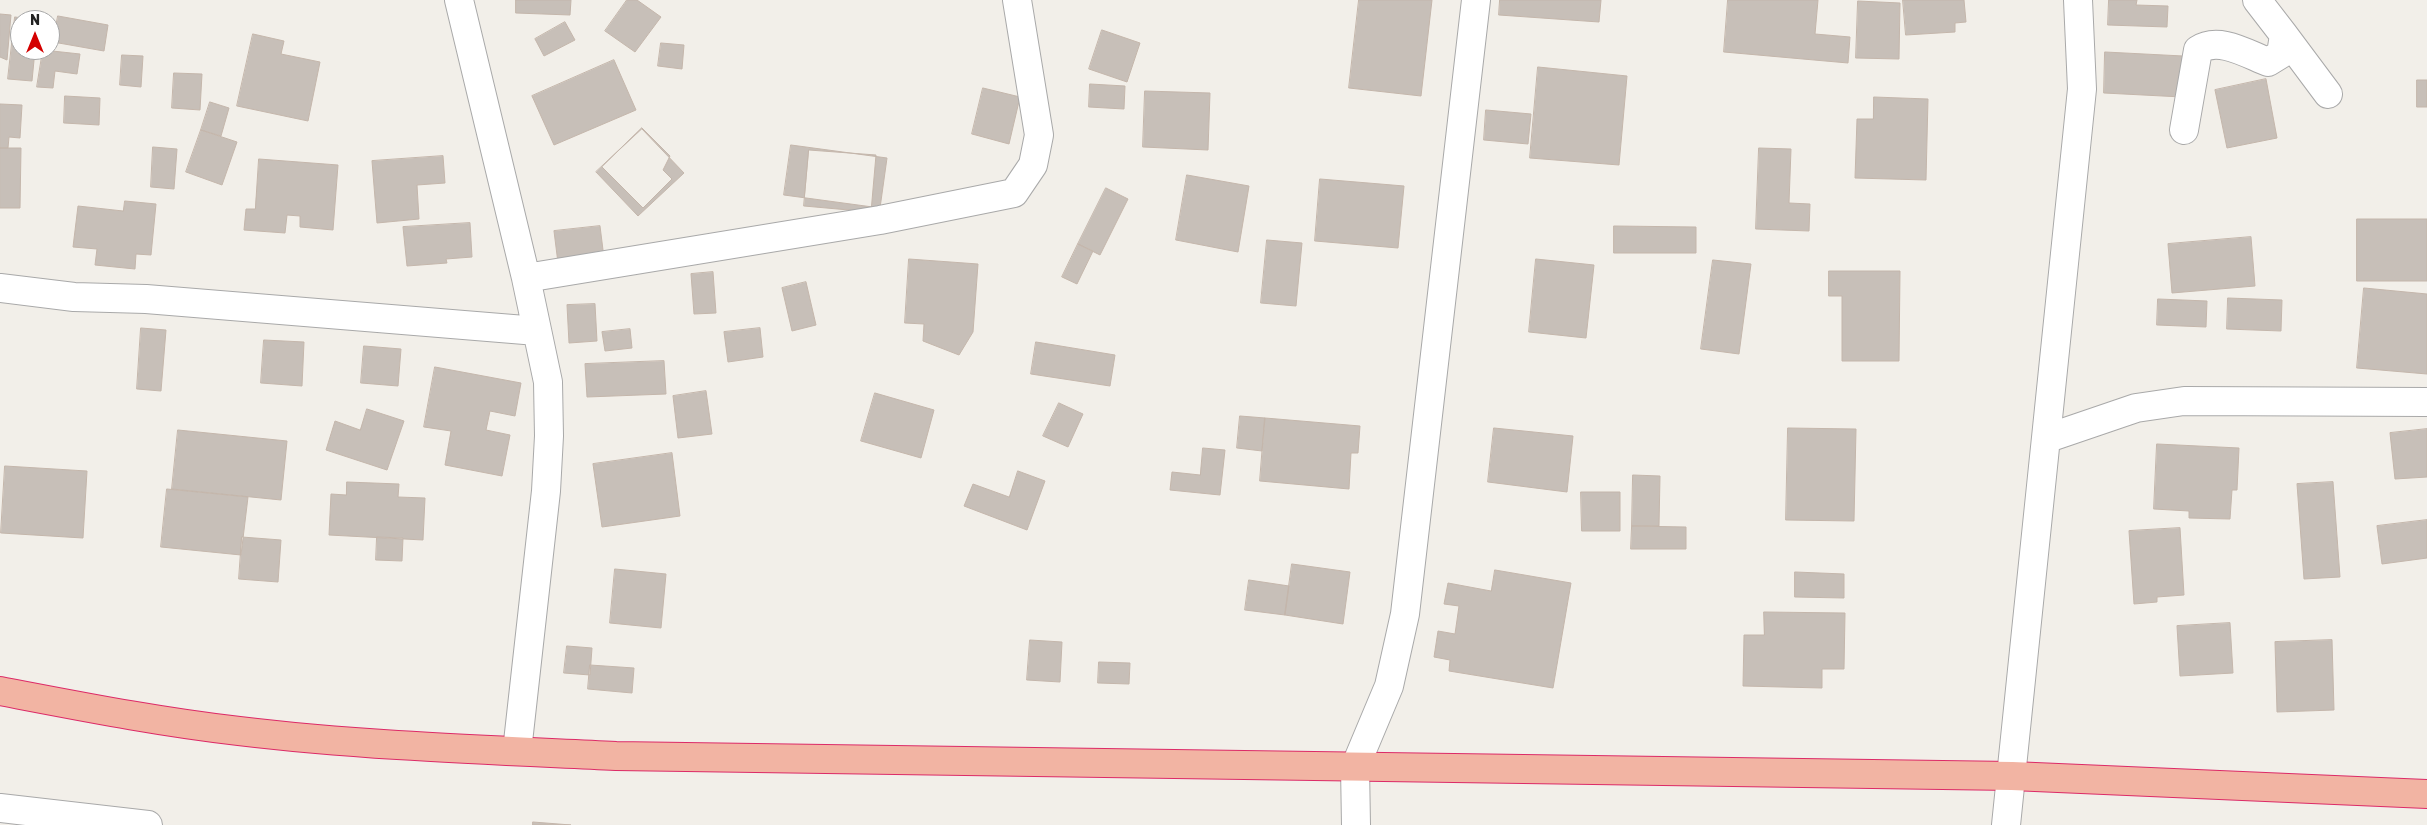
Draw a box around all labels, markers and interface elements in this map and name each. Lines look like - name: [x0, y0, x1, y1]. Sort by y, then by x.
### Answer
- north arrow: [10, 10, 60, 60]
- text: N: [30, 12, 40, 29]

